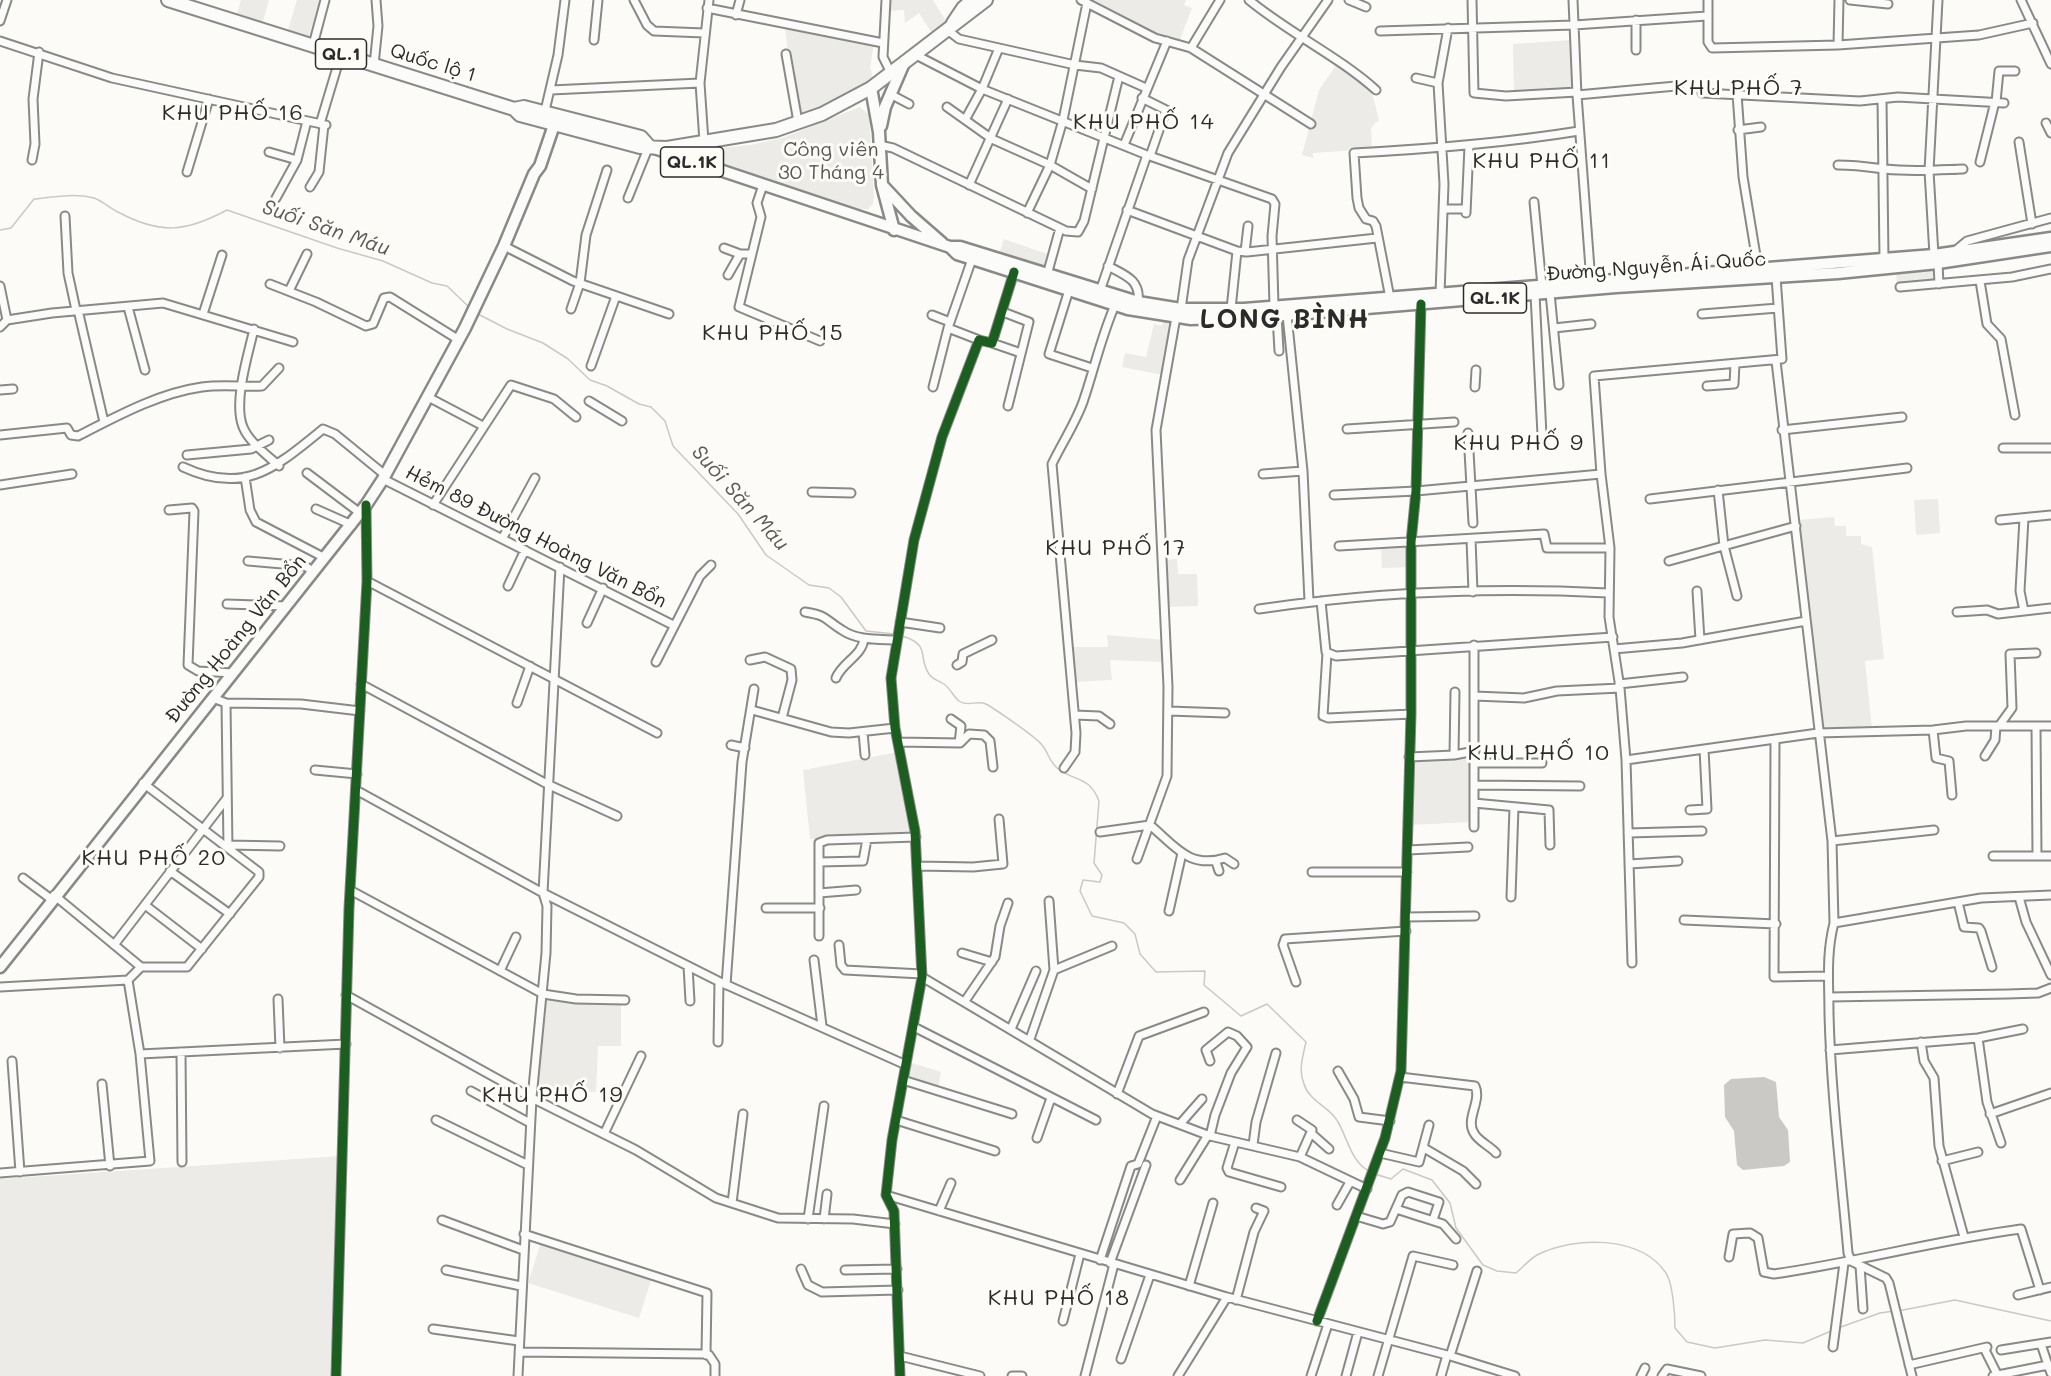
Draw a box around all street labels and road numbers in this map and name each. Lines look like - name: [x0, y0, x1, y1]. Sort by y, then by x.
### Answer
- road number: QL.1: [316, 39, 366, 69]
- street label: Quốc lộ 1: [387, 39, 479, 87]
- road number: QL.1K: [660, 147, 724, 177]
- street label: Đường Nguyễn Ái Quốc: [1545, 247, 1767, 287]
- road number: QL.1K: [1464, 283, 1526, 313]
- street label: Hẻm 89 Đường Hoàng Văn Bổn: [401, 461, 671, 613]
- street label: Đường Hoàng Văn Bổn: [160, 550, 312, 728]

